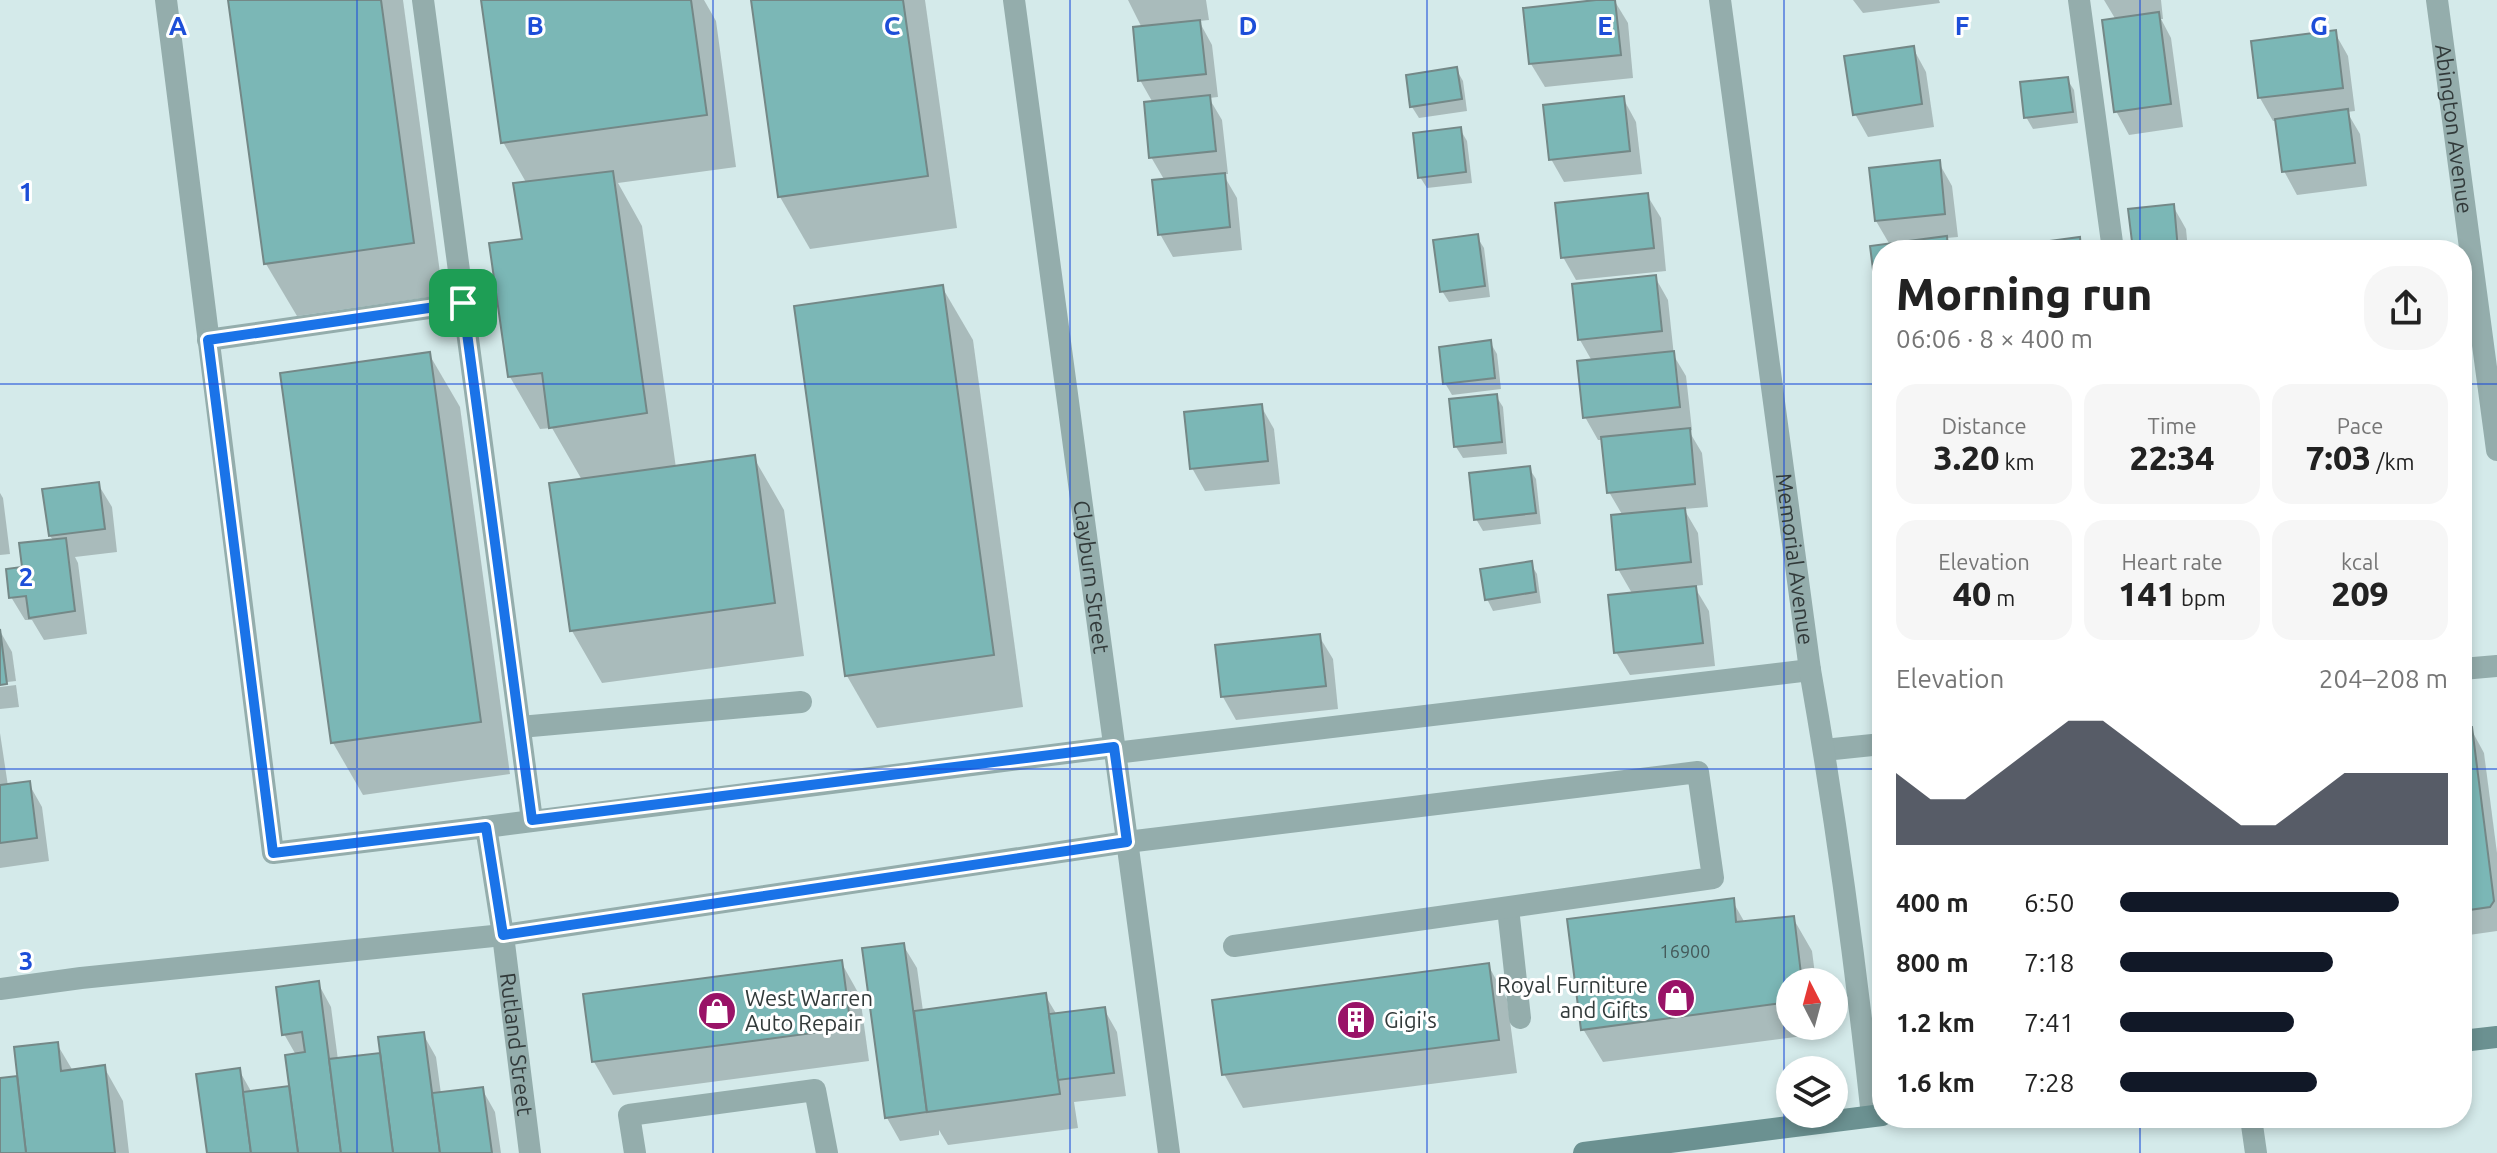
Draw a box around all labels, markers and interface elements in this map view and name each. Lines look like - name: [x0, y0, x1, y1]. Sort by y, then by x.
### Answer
- text: A: [169, 11, 188, 40]
- text: B: [526, 11, 544, 40]
- text: C: [884, 11, 901, 40]
- text: D: [1239, 11, 1257, 40]
- text: E: [1597, 11, 1613, 40]
- text: F: [1955, 11, 1969, 40]
- text: G: [2310, 11, 2328, 40]
- street label: Abington Avenue: [2431, 42, 2478, 215]
- text: 1: [19, 177, 33, 206]
- button: share: [2364, 266, 2448, 350]
- pin: [429, 269, 497, 337]
- text: Morning run: [1896, 269, 2152, 318]
- icon: arrive: [441, 281, 485, 325]
- text: 06:06 · 8 × 400 m: [1896, 324, 2093, 353]
- text: Distance: [1941, 413, 2027, 438]
- text: Time: [2147, 413, 2197, 438]
- text: Pace: [2337, 413, 2383, 438]
- text: 3.20: [1933, 438, 1999, 476]
- text: 22:34: [2129, 438, 2215, 476]
- text: 7:03: [2305, 438, 2371, 476]
- text: km: [1999, 449, 2035, 474]
- text: /km: [2371, 449, 2415, 474]
- street label: Memorial Avenue: [1772, 471, 1819, 646]
- street label: Clayburn Street: [1069, 499, 1115, 655]
- text: Elevation: [1938, 549, 2030, 574]
- text: Heart rate: [2121, 549, 2223, 574]
- text: kcal: [2341, 549, 2379, 574]
- text: 2: [19, 562, 33, 591]
- text: 40: [1953, 574, 1991, 612]
- text: 141: [2118, 574, 2176, 612]
- text: 209: [2331, 574, 2389, 612]
- text: m: [1991, 585, 2015, 610]
- text: bpm: [2176, 585, 2226, 610]
- text: Elevation: [1896, 664, 2004, 693]
- text: 204–208 m: [2319, 664, 2448, 693]
- text: 400 m: [1896, 888, 1969, 917]
- text: 6:50: [2024, 888, 2074, 917]
- house number: 16900: [1660, 941, 1710, 961]
- text: 3: [19, 946, 33, 975]
- text: 800 m: [1896, 948, 1969, 977]
- text: 7:18: [2024, 948, 2074, 977]
- north arrow: [1776, 968, 1848, 1040]
- map controls: [1776, 968, 1848, 1128]
- street label: Rutland Street: [496, 971, 538, 1117]
- place label: Royal Furniture and Gifts: [1497, 972, 1648, 1022]
- shop icon: Royal Furniture and Gifts: [1655, 977, 1697, 1019]
- place label: West Warren Auto Repair: [745, 985, 873, 1035]
- shop icon: West Warren Auto Repair: [696, 990, 738, 1032]
- building icon: Gigi's: [1335, 999, 1377, 1041]
- place label: Gigi's: [1384, 1007, 1437, 1032]
- text: 1.2 km: [1896, 1008, 1975, 1037]
- text: 7:41: [2024, 1008, 2074, 1037]
- button: layers: [1776, 1056, 1848, 1128]
- text: 1.6 km: [1896, 1068, 1975, 1097]
- text: 7:28: [2024, 1068, 2074, 1097]

